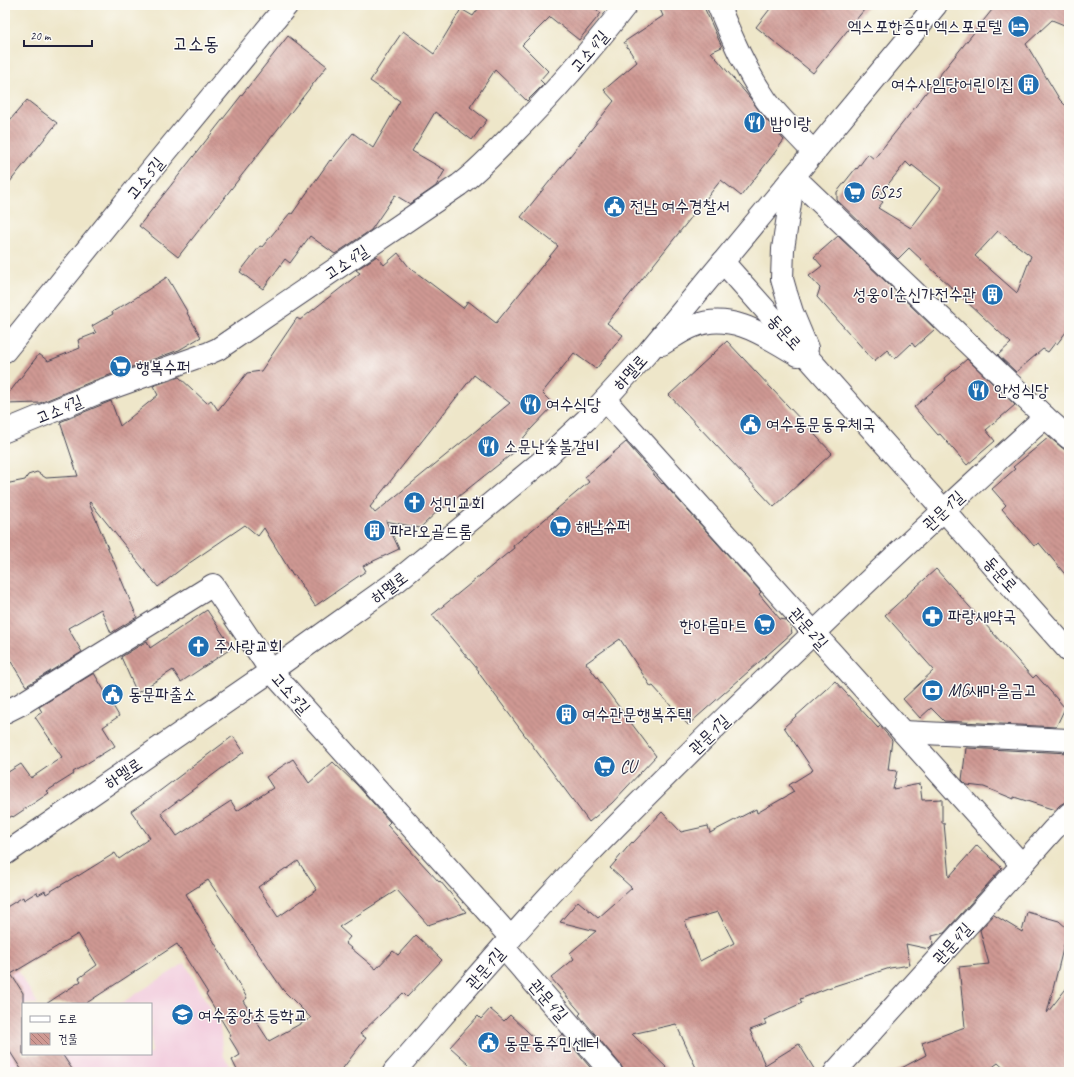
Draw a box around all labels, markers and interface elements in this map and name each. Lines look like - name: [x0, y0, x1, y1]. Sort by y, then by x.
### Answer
- hotel icon: 엑스포한증막 엑스포모텔: [1005, 13, 1031, 39]
- place label: 엑스포한증막 엑스포모텔: [847, 16, 1002, 37]
- scale bar: [24, 22, 92, 48]
- street label: 고소4길: [566, 26, 613, 77]
- text: 20 m: [30, 28, 52, 44]
- district label: 고소동: [173, 32, 219, 56]
- building icon: 여수사임당어린이집: [1016, 71, 1042, 97]
- place label: 여수사임당어린이집: [891, 74, 1014, 95]
- restaurant icon: 밥이랑: [741, 110, 767, 136]
- place label: 밥이랑: [770, 113, 811, 134]
- street label: 고소5길: [122, 153, 169, 204]
- supermarket icon: GS25: [842, 179, 868, 205]
- place label: GS25: [870, 182, 903, 203]
- public building icon: 전남 여수경찰서: [602, 193, 628, 219]
- place label: 전남 여수경찰서: [630, 196, 730, 217]
- street label: 고소4길: [320, 240, 373, 285]
- building icon: 성웅이순신가전수관: [979, 281, 1005, 307]
- place label: 성웅이순신가전수관: [853, 284, 976, 305]
- street label: 동문로: [763, 310, 806, 355]
- street label: 하멜로: [609, 350, 652, 395]
- supermarket icon: 행복수퍼: [108, 354, 134, 380]
- place label: 행복수퍼: [136, 357, 191, 378]
- restaurant icon: 안성식당: [966, 377, 992, 403]
- place label: 안성식당: [994, 380, 1049, 401]
- street label: 고소4길: [33, 390, 86, 429]
- restaurant icon: 여수식당: [518, 391, 544, 417]
- place label: 여수식당: [546, 394, 601, 415]
- public building icon: 여수동문동우체국: [737, 411, 763, 437]
- place label: 여수동문동우체국: [766, 414, 875, 435]
- restaurant icon: 소문난숯불갈비: [476, 433, 502, 459]
- place label: 소문난숯불갈비: [504, 436, 600, 457]
- street label: 관문1길: [918, 486, 969, 535]
- church icon: 성민교회: [402, 490, 428, 516]
- place label: 성민교회: [430, 493, 485, 514]
- supermarket icon: 해남슈퍼: [548, 513, 574, 539]
- place label: 해남슈퍼: [576, 516, 631, 537]
- building icon: 파라오골드룸: [362, 518, 388, 544]
- place label: 파라오골드룸: [390, 521, 472, 542]
- street label: 동문로: [979, 552, 1022, 597]
- street label: 하멜로: [367, 567, 412, 608]
- street label: 관문2길: [785, 603, 833, 654]
- pharmacy icon: 파랑새약국: [920, 603, 946, 629]
- place label: 파랑새약국: [948, 606, 1016, 627]
- supermarket icon: 한아름마트: [751, 612, 777, 638]
- place label: 한아름마트: [680, 615, 748, 636]
- church icon: 주사랑교회: [186, 633, 212, 659]
- place label: 주사랑교회: [214, 636, 282, 657]
- street label: 고소3길: [267, 668, 315, 719]
- bank icon: MG새마을금고: [919, 677, 945, 703]
- place label: MG새마을금고: [948, 680, 1037, 701]
- public building icon: 동문파출소: [99, 681, 125, 707]
- place label: 동문파출소: [128, 684, 196, 705]
- building icon: 여수관문행복주택: [554, 701, 580, 727]
- place label: 여수관문행복주택: [582, 704, 691, 725]
- street label: 관문1길: [685, 710, 734, 759]
- street label: 하멜로: [100, 753, 146, 794]
- supermarket icon: CU: [592, 753, 618, 779]
- place label: CU: [620, 756, 640, 777]
- street label: 관문4길: [928, 918, 977, 968]
- street label: 관문1길: [461, 943, 509, 994]
- street label: 관문4길: [525, 975, 573, 1026]
- school or university icon: 여수중앙초등학교: [169, 1002, 195, 1028]
- legend: [22, 1003, 152, 1055]
- place label: 여수중앙초등학교: [198, 1005, 307, 1026]
- text: 도로: [58, 1011, 77, 1027]
- public building icon: 동문동주민센터: [475, 1030, 501, 1056]
- text: 건물: [58, 1031, 78, 1047]
- place label: 동문동주민센터: [504, 1033, 600, 1054]

